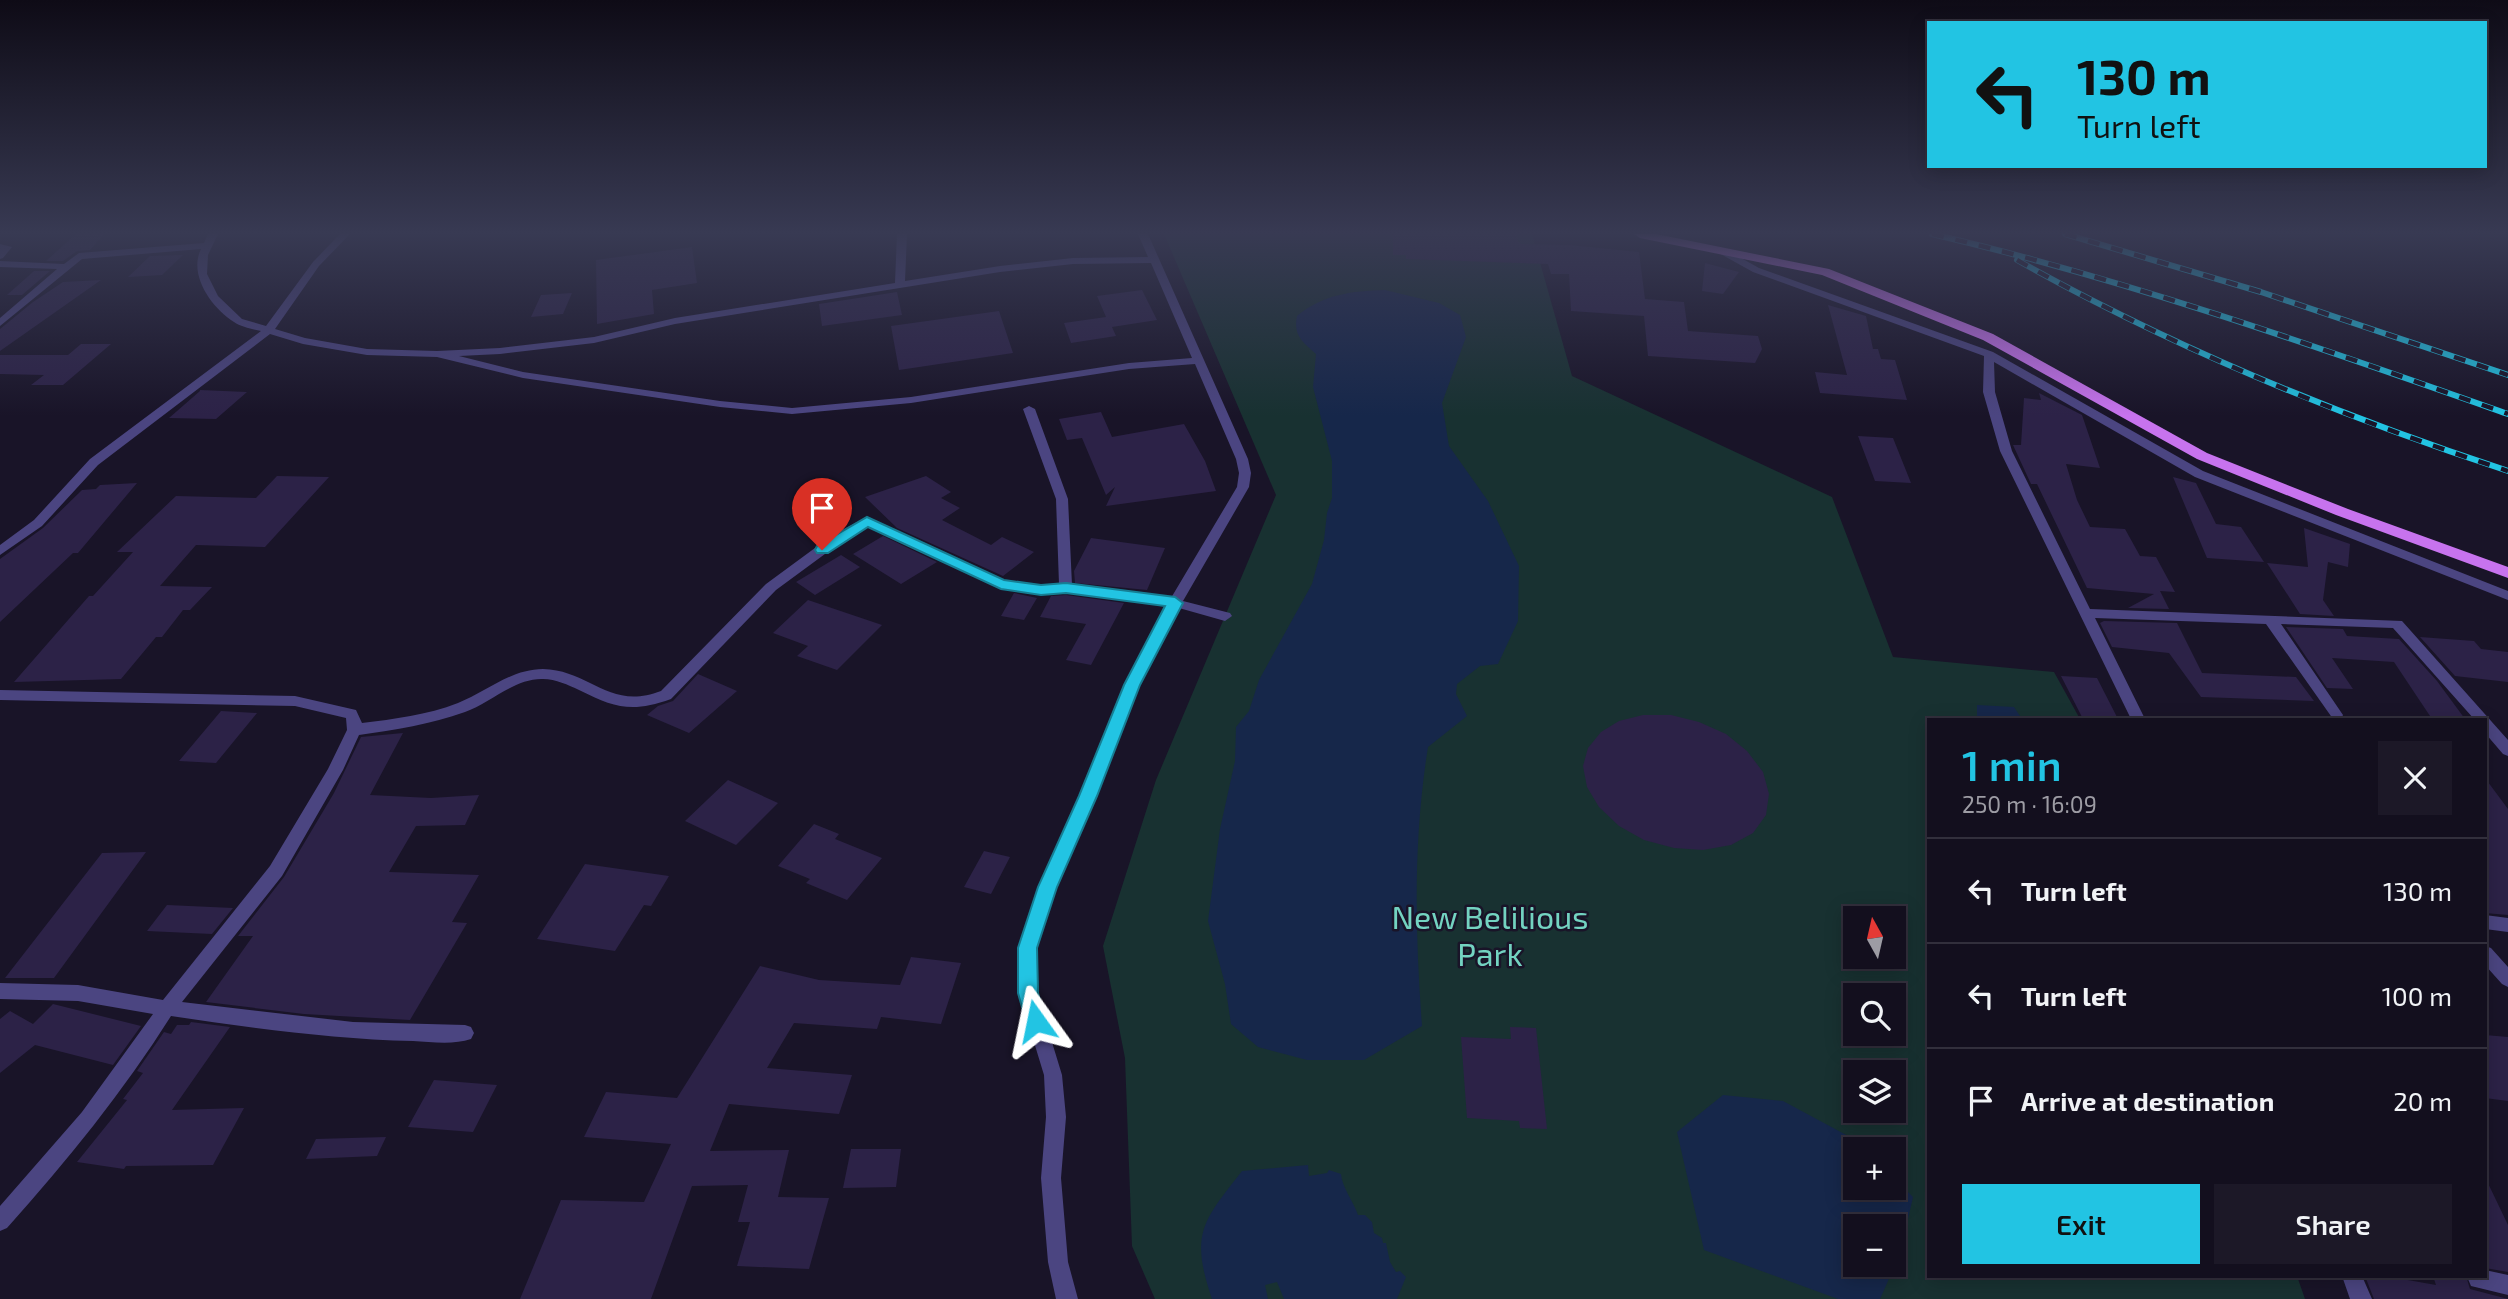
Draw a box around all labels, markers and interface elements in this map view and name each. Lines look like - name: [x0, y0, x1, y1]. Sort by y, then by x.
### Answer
- text: 130 m: [2077, 46, 2211, 105]
- icon: left: [1962, 49, 2053, 140]
- text: Turn left: [2077, 106, 2201, 144]
- pin: [792, 478, 852, 550]
- icon: arrive: [803, 489, 841, 527]
- text: 1 min: [1962, 739, 2062, 789]
- button: close: [2378, 741, 2452, 815]
- text: 250 m · 16:09: [1962, 790, 2097, 818]
- icon: left: [1962, 872, 2000, 910]
- text: Turn left: [2021, 875, 2127, 906]
- text: 130 m: [2383, 875, 2452, 906]
- park label: New Belilious Park: [1391, 897, 1589, 972]
- north arrow: [1843, 906, 1906, 970]
- map controls: [1843, 906, 1906, 1277]
- icon: left: [1962, 977, 2000, 1015]
- text: Turn left: [2021, 980, 2127, 1011]
- text: 100 m: [2382, 980, 2452, 1011]
- button: search: [1843, 983, 1906, 1046]
- position arrow: [999, 984, 1073, 1058]
- button: layers: [1843, 1060, 1906, 1123]
- icon: arrive: [1962, 1082, 2000, 1120]
- text: Arrive at destination: [2021, 1085, 2274, 1116]
- text: 20 m: [2393, 1085, 2452, 1116]
- button: +: [1843, 1137, 1906, 1200]
- button: Exit: [1962, 1184, 2200, 1264]
- button: Share: [2214, 1184, 2452, 1264]
- button: −: [1843, 1214, 1906, 1277]

